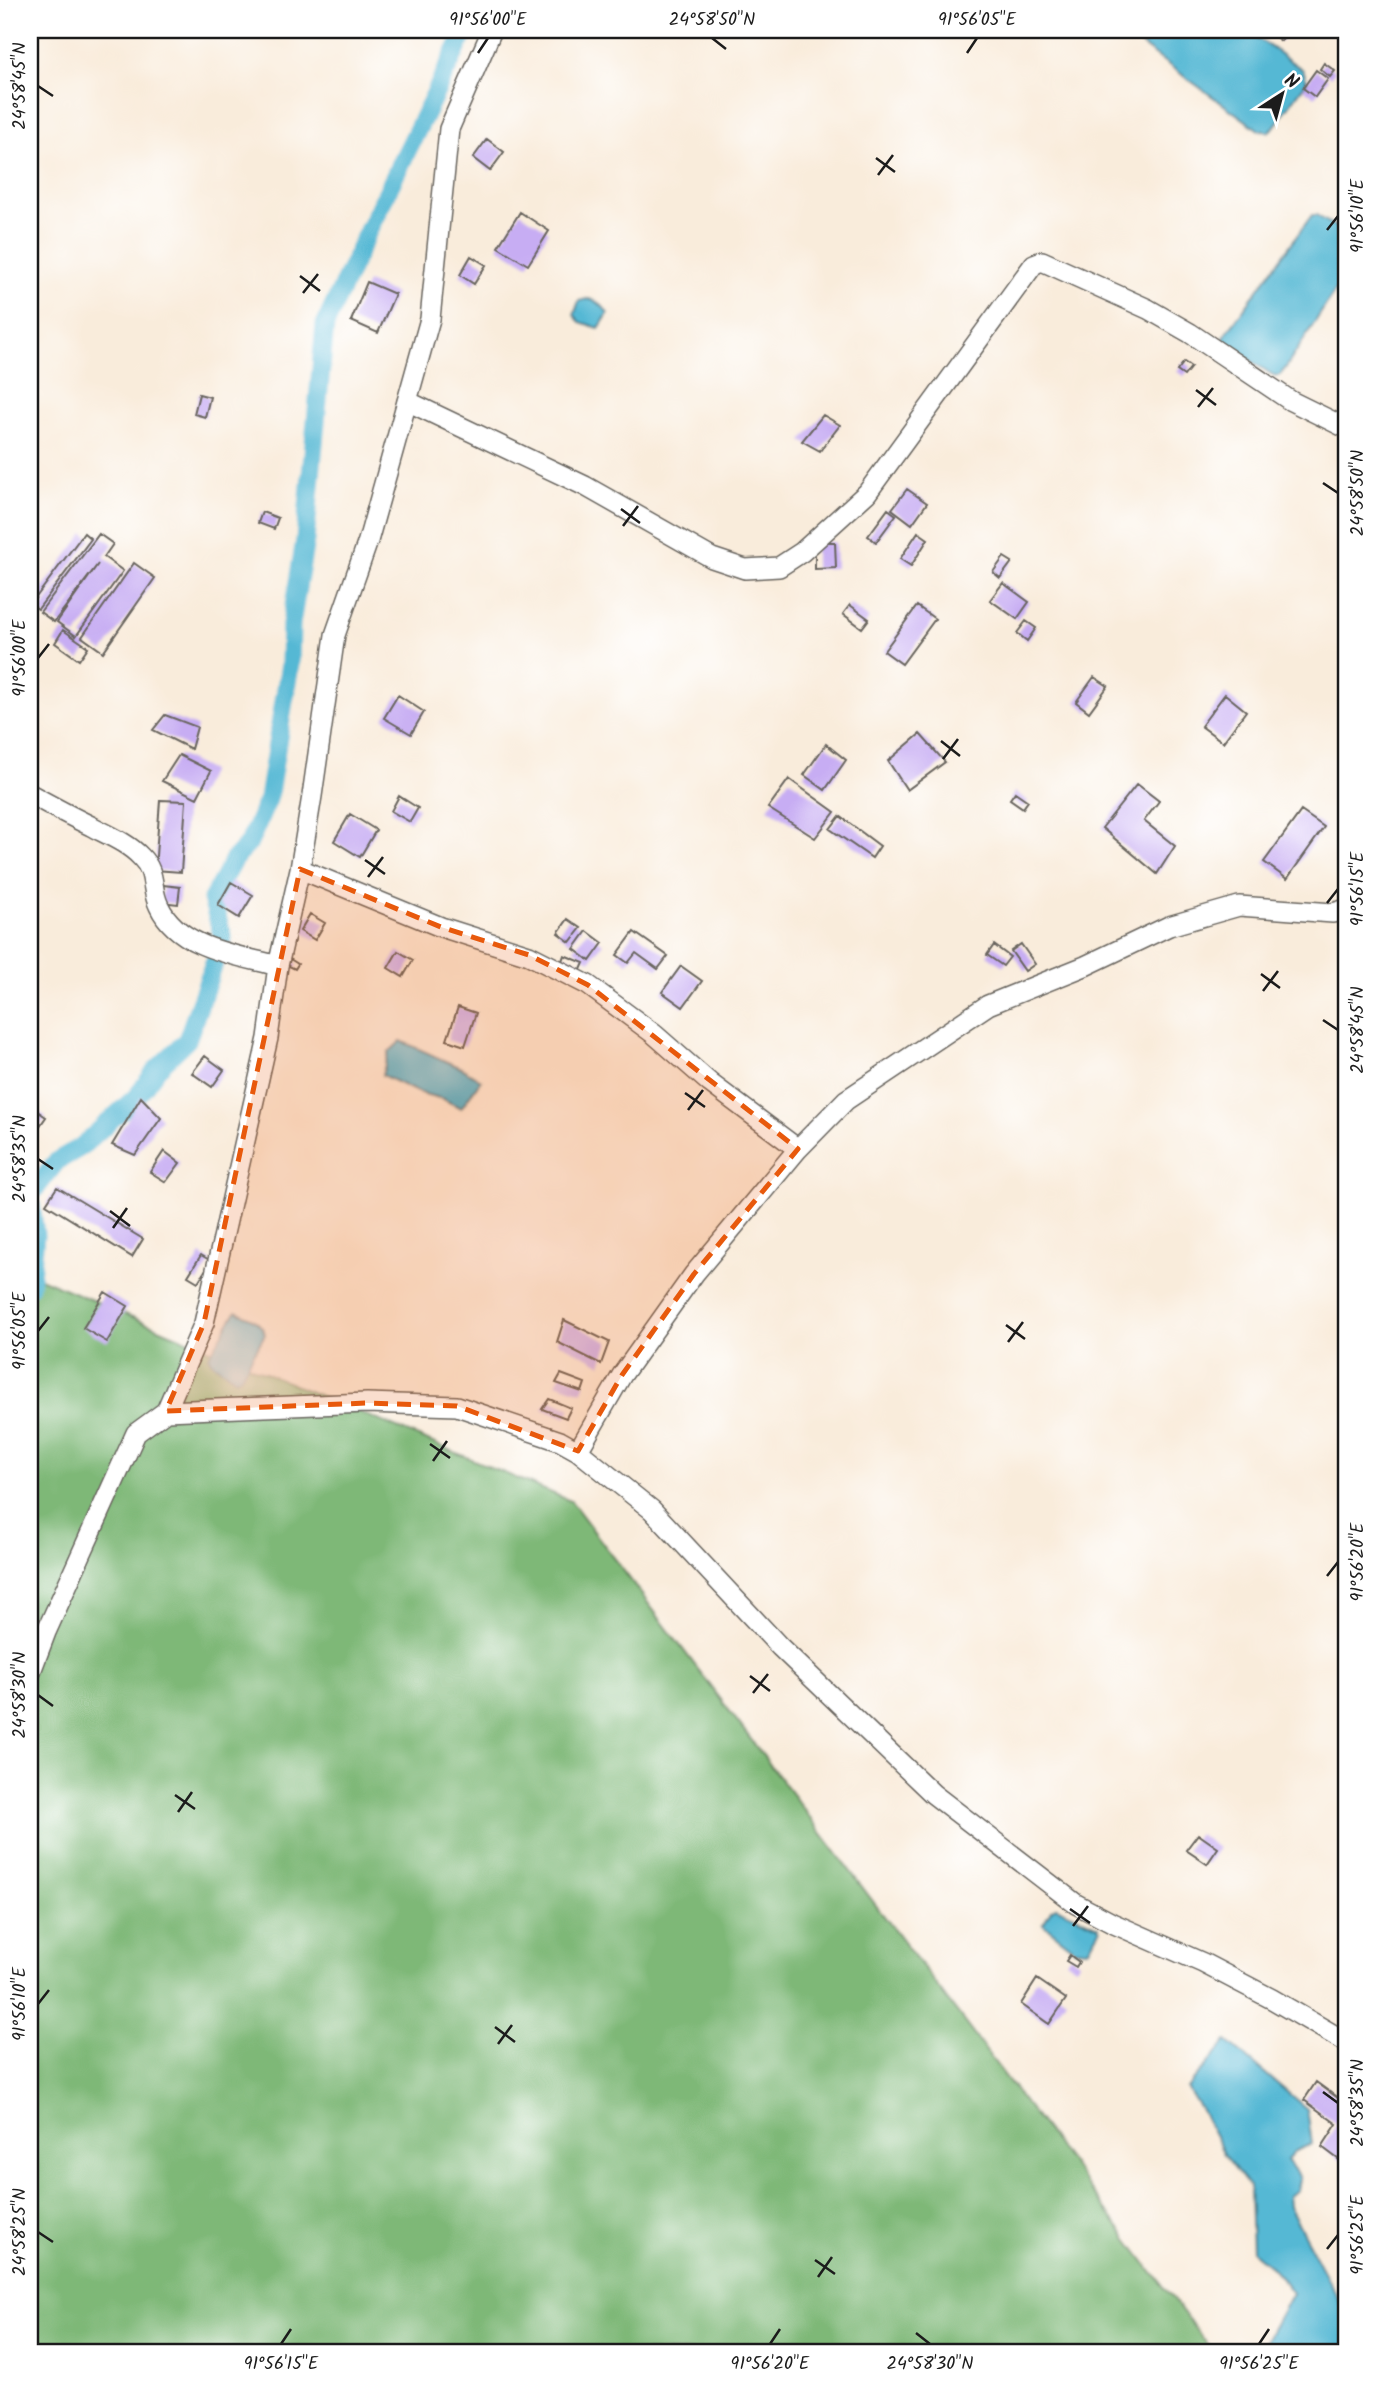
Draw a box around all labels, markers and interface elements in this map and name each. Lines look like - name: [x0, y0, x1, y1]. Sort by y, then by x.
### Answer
- text: 91°56'00"E: [449, 6, 527, 35]
- text: 24°58'50"N: [669, 6, 755, 35]
- text: 91°56'05"E: [938, 6, 1016, 35]
- text: 24°58'45"N: [6, 42, 35, 130]
- north arrow: [1246, 60, 1316, 130]
- text: N: [1277, 66, 1304, 98]
- text: 91°56'10"E: [1344, 179, 1373, 253]
- text: 24°58'50"N: [1344, 450, 1373, 536]
- text: 91°56'00"E: [6, 619, 35, 697]
- text: 91°56'15"E: [1344, 851, 1373, 926]
- text: 24°58'45"N: [1344, 986, 1373, 1074]
- text: 24°58'35"N: [6, 1115, 35, 1203]
- text: 91°56'05"E: [6, 1292, 35, 1370]
- text: 91°56'20"E: [1344, 1522, 1373, 1601]
- text: 24°58'30"N: [6, 1651, 35, 1739]
- text: 91°56'10"E: [6, 1967, 35, 2041]
- text: 24°58'35"N: [1344, 2059, 1373, 2147]
- text: 24°58'25"N: [6, 2188, 35, 2276]
- text: 91°56'25"E: [1344, 2195, 1373, 2275]
- text: 91°56'15"E: [244, 2350, 319, 2379]
- text: 91°56'20"E: [731, 2350, 810, 2379]
- text: 24°58'30"N: [886, 2350, 974, 2379]
- text: 91°56'25"E: [1219, 2350, 1299, 2379]

